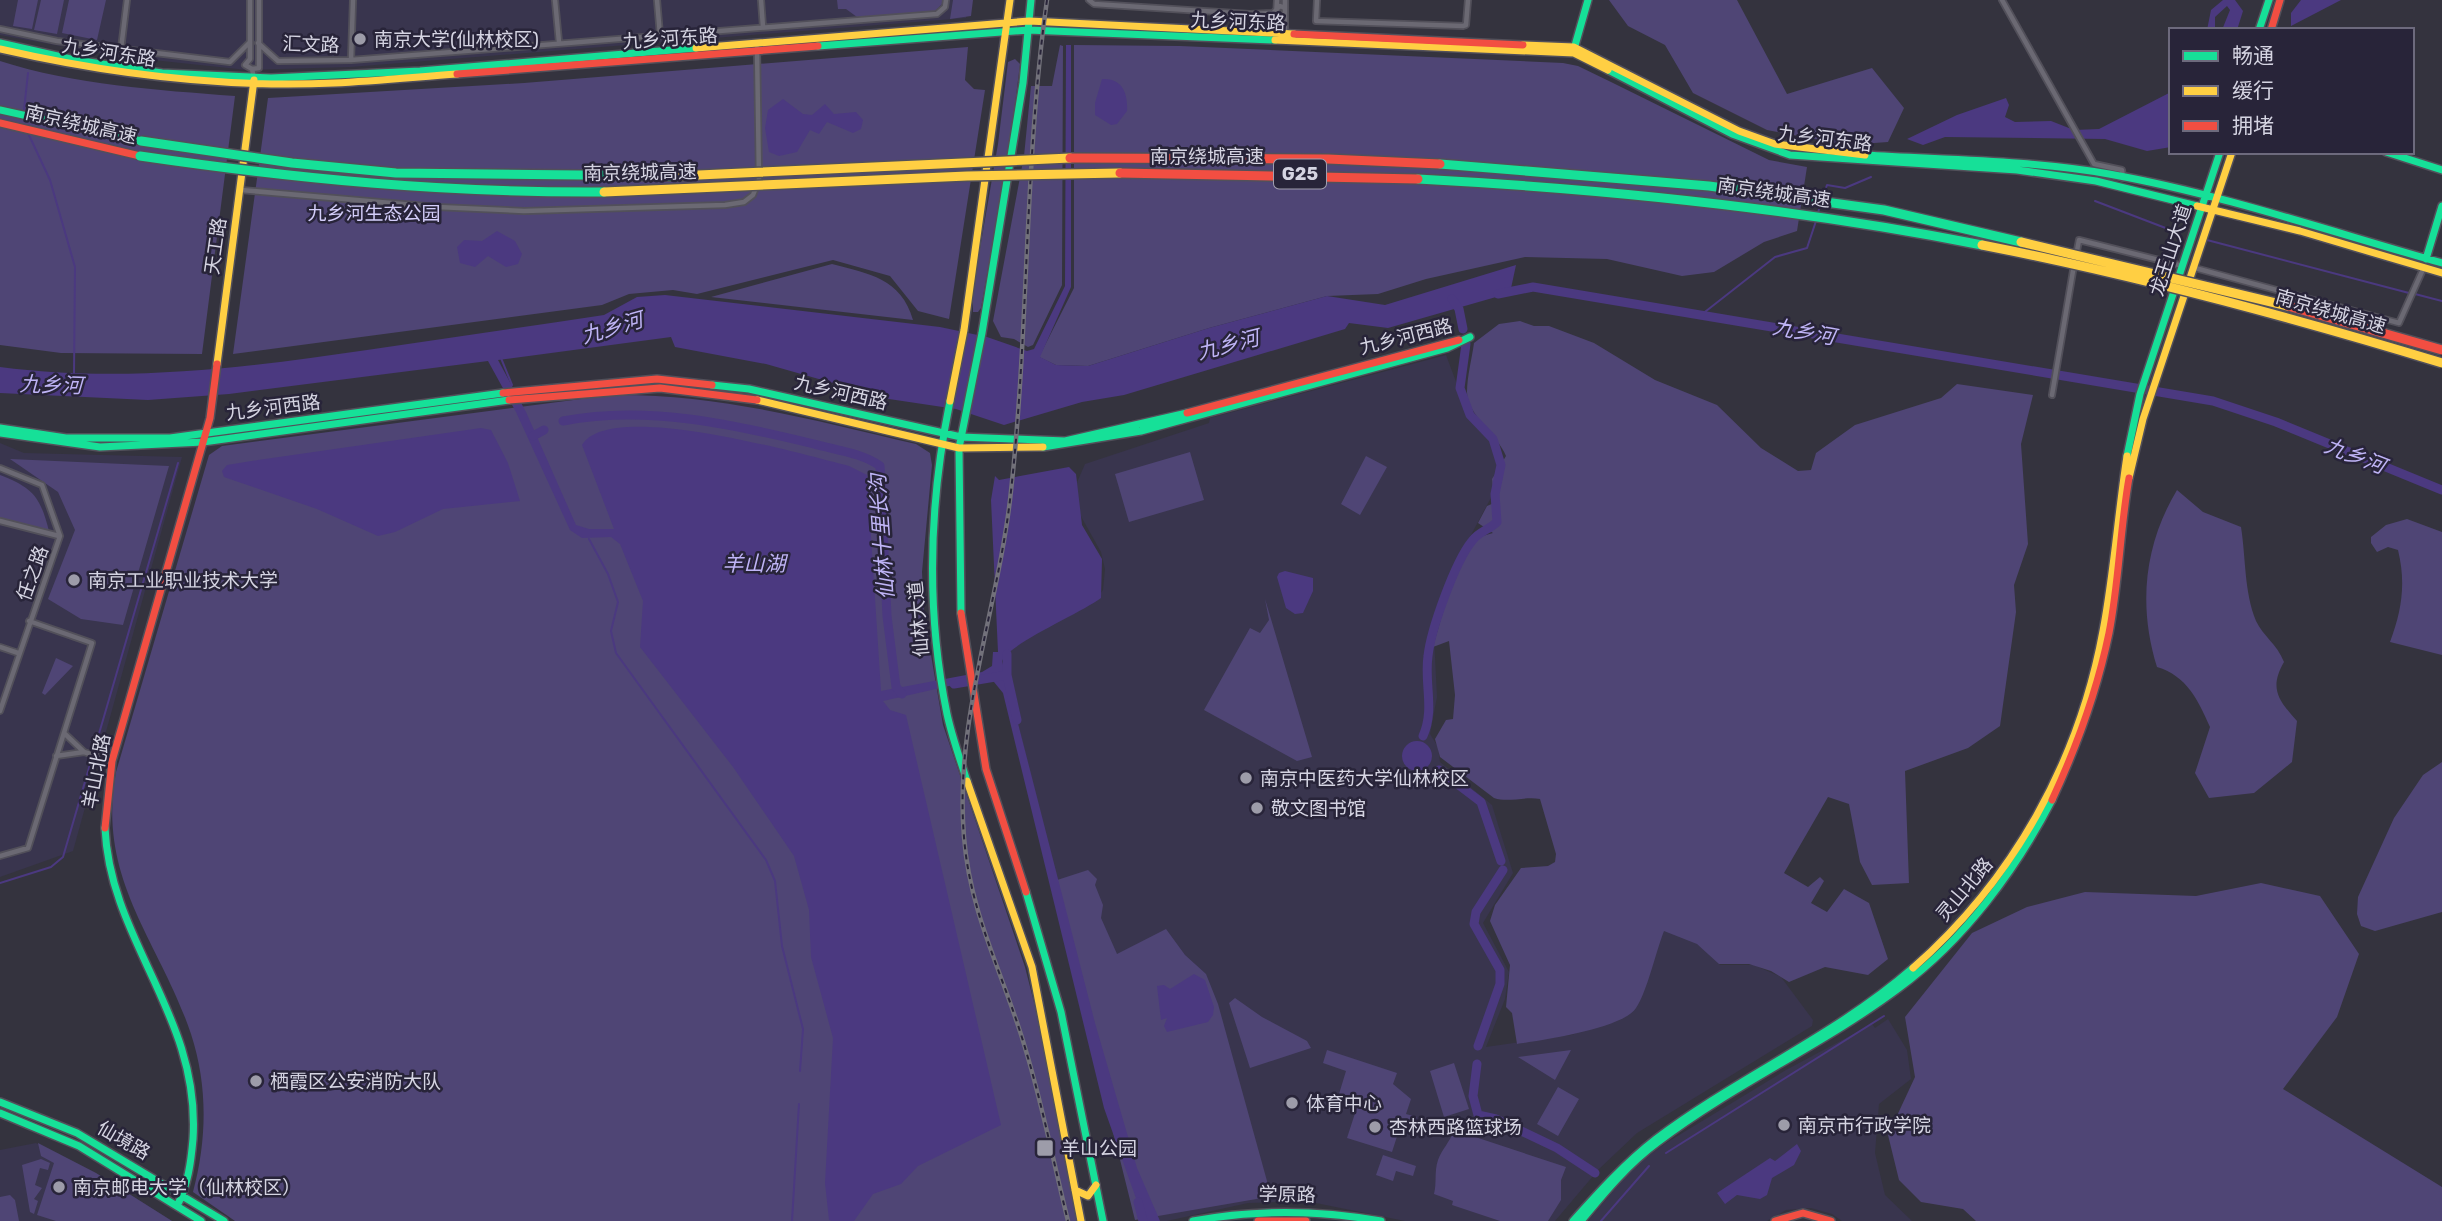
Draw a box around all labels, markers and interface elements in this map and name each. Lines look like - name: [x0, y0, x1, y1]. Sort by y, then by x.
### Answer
- street label: 九乡河东路: [1190, 8, 1286, 35]
- street label: 九乡河东路: [622, 24, 718, 53]
- place label: 南京大学(仙林校区): [374, 28, 539, 51]
- legend: [2169, 28, 2414, 154]
- marker: 南京大学(仙林校区): [352, 31, 368, 47]
- street label: 汇文路: [282, 32, 340, 57]
- street label: 九乡河东路: [60, 34, 158, 71]
- text: 畅通: [2232, 43, 2274, 68]
- text: 缓行: [2232, 78, 2274, 103]
- street label: 南京绕城高速: [23, 100, 139, 149]
- text: 拥堵: [2232, 113, 2274, 138]
- street label: 九乡河东路: [1776, 121, 1873, 156]
- street label: 南京绕城高速: [1150, 145, 1264, 168]
- street label: 南京绕城高速: [583, 160, 697, 185]
- road number: G25: [1274, 160, 1326, 188]
- street label: 南京绕城高速: [1716, 173, 1832, 212]
- street label: 龙王山大道: [2145, 201, 2196, 299]
- park label: 九乡河生态公园: [307, 202, 441, 225]
- street label: 天工路: [200, 216, 231, 276]
- street label: 南京绕城高速: [2273, 285, 2389, 338]
- water label: 九乡河: [578, 306, 649, 348]
- street label: 九乡河西路: [1357, 314, 1455, 359]
- water label: 九乡河: [1771, 314, 1841, 350]
- water label: 九乡河: [1194, 324, 1265, 364]
- water label: 九乡河: [19, 371, 87, 398]
- street label: 九乡河西路: [792, 371, 890, 414]
- street label: 九乡河西路: [225, 390, 322, 425]
- water label: 九乡河: [2321, 433, 2393, 480]
- water label: 仙林十里长沟: [864, 471, 898, 601]
- street label: 任之路: [12, 542, 53, 604]
- water label: 羊山湖: [723, 551, 788, 576]
- place label: 南京工业职业技术大学: [88, 569, 278, 592]
- marker: 南京工业职业技术大学: [66, 572, 82, 588]
- street label: 仙林大道: [904, 580, 933, 658]
- street label: 羊山北路: [78, 732, 115, 811]
- place label: 南京中医药大学仙林校区: [1260, 767, 1469, 790]
- marker: 南京中医药大学仙林校区: [1238, 770, 1254, 786]
- place label: 敬文图书馆: [1271, 797, 1366, 820]
- marker: 敬文图书馆: [1249, 800, 1265, 816]
- street label: 灵山北路: [1931, 853, 1998, 926]
- place label: 栖霞区公安消防大队: [270, 1070, 441, 1093]
- marker: 栖霞区公安消防大队: [248, 1073, 264, 1089]
- place label: 体育中心: [1306, 1092, 1382, 1115]
- marker: 体育中心: [1284, 1095, 1300, 1111]
- place label: 南京市行政学院: [1798, 1114, 1931, 1137]
- street label: 仙境路: [93, 1116, 154, 1165]
- place label: 杏林西路篮球场: [1389, 1116, 1522, 1139]
- marker: 南京市行政学院: [1776, 1117, 1792, 1133]
- marker: 杏林西路篮球场: [1367, 1119, 1383, 1135]
- place label: 羊山公园: [1061, 1137, 1137, 1160]
- marker: 羊山公园: [1035, 1138, 1055, 1158]
- place label: 南京邮电大学（仙林校区）: [73, 1176, 301, 1199]
- marker: 南京邮电大学（仙林校区）: [51, 1179, 67, 1195]
- street label: 学原路: [1258, 1183, 1316, 1206]

